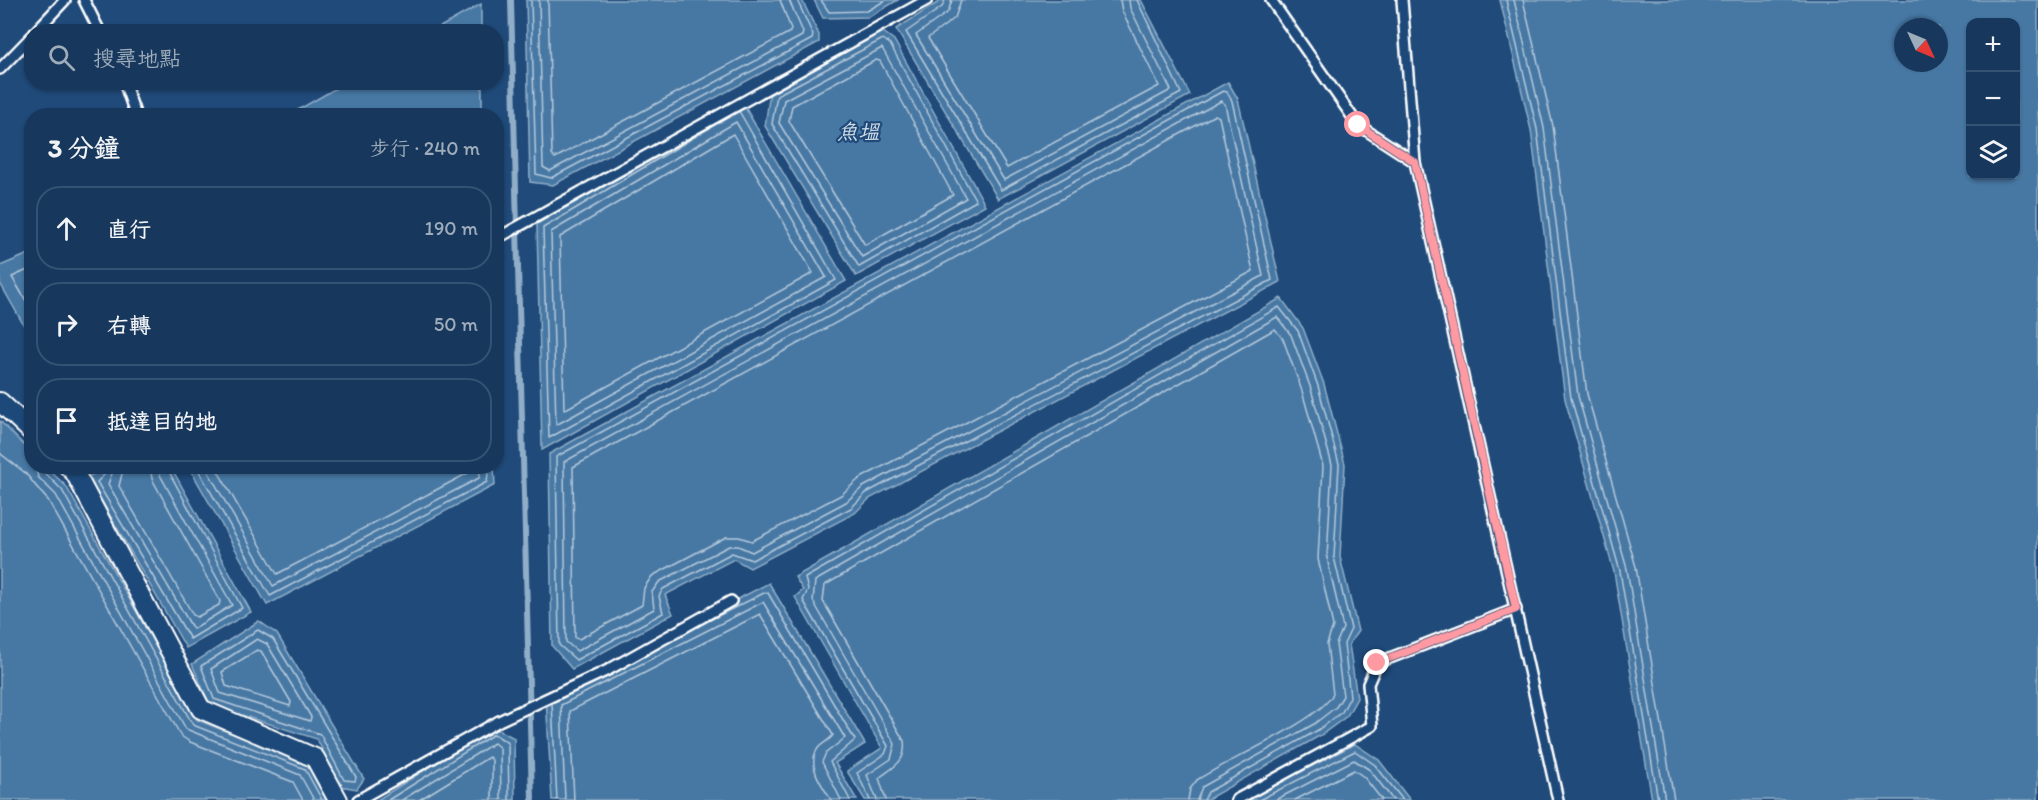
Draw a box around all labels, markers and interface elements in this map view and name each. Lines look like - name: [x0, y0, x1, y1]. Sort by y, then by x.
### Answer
- north arrow: [1894, 18, 1948, 72]
- map controls: [1966, 18, 2020, 180]
- button: +: [1966, 18, 2020, 72]
- search box: [24, 24, 504, 90]
- icon: search: [45, 41, 78, 74]
- text: 搜尋地點: [93, 45, 181, 72]
- button: −: [1966, 72, 2020, 126]
- route start: [1344, 111, 1370, 137]
- water label: 魚塭: [837, 119, 881, 144]
- button: layers: [1966, 126, 2020, 180]
- text: 3 分鐘: [48, 132, 120, 164]
- text: 步行 · 240 m: [370, 136, 480, 160]
- icon: ahead: [50, 212, 83, 245]
- text: 直行: [107, 216, 151, 243]
- text: 190 m: [425, 216, 478, 240]
- icon: right: [50, 308, 83, 341]
- text: 右轉: [107, 312, 151, 339]
- text: 50 m: [434, 312, 478, 336]
- icon: arrive: [50, 404, 83, 437]
- text: 抵達目的地: [107, 408, 217, 435]
- route end: [1363, 649, 1389, 675]

